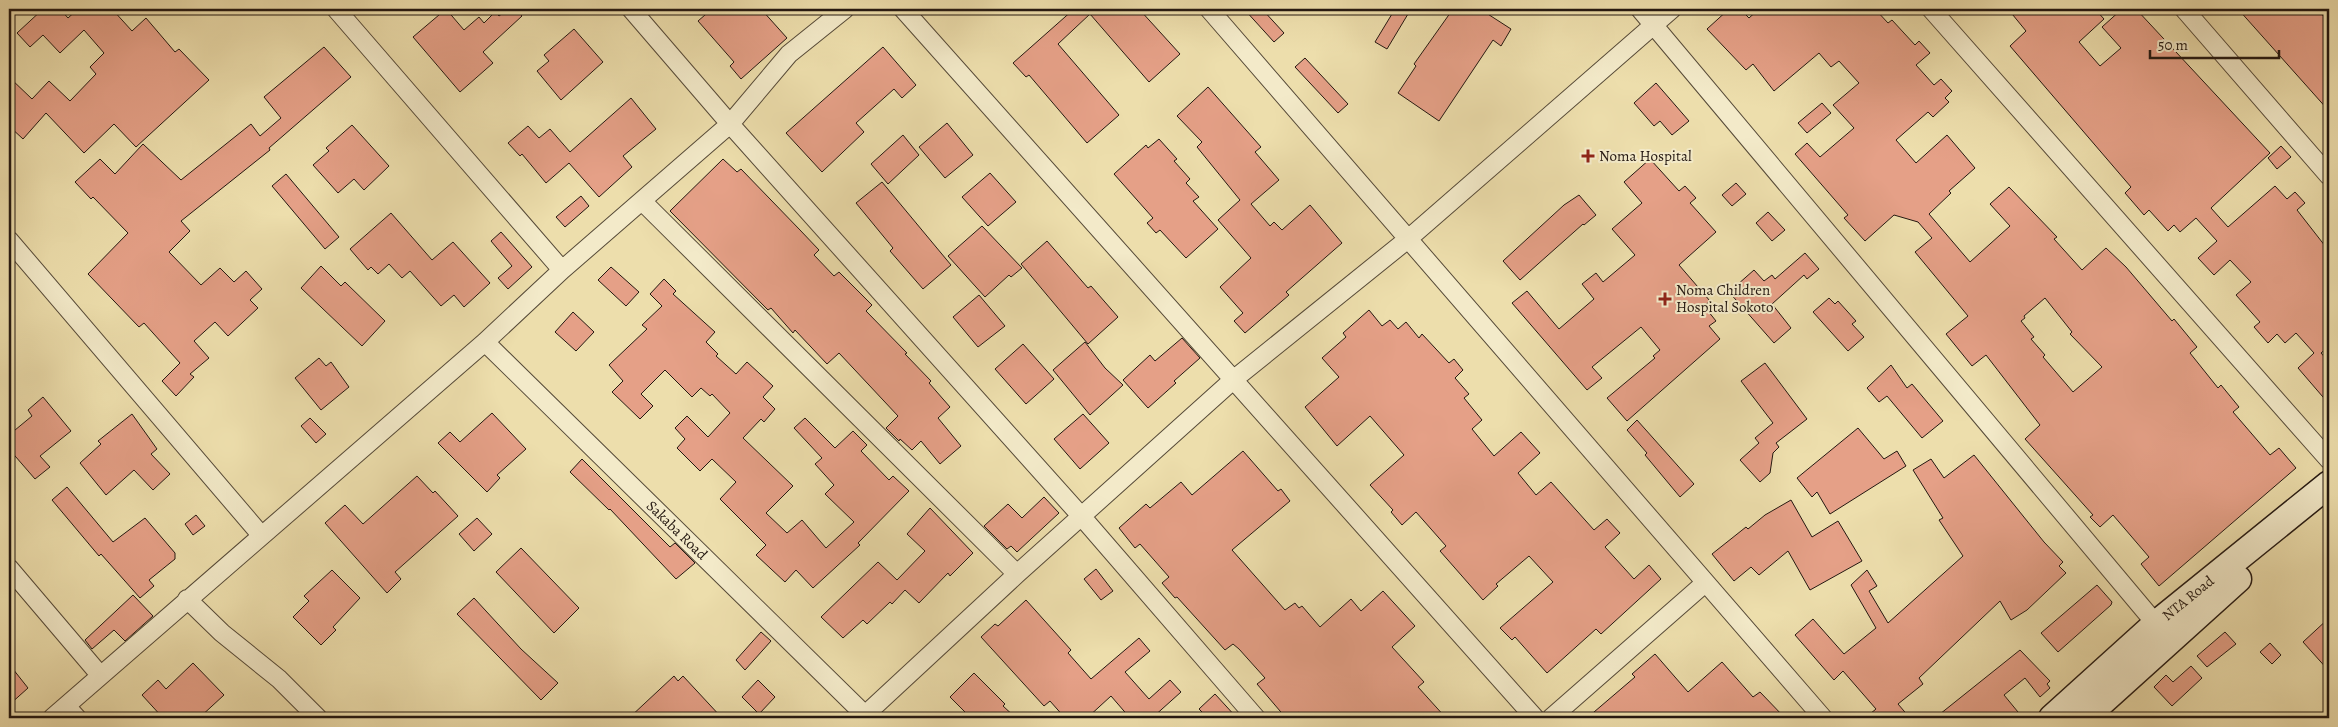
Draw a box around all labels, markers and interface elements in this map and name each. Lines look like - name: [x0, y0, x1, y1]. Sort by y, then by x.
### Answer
- scale bar: [2150, 28, 2279, 60]
- text: 50 m: [2158, 35, 2188, 55]
- place label: Noma Hospital: [1599, 146, 1692, 166]
- marker: Noma Hospital: [1581, 149, 1595, 163]
- place label: Noma Children Hospital Sokoto: [1676, 280, 1773, 317]
- marker: Noma Children Hospital Sokoto: [1658, 292, 1672, 306]
- street label: Sakaba Road: [642, 496, 713, 565]
- street label: NTA Road: [2158, 570, 2219, 625]

